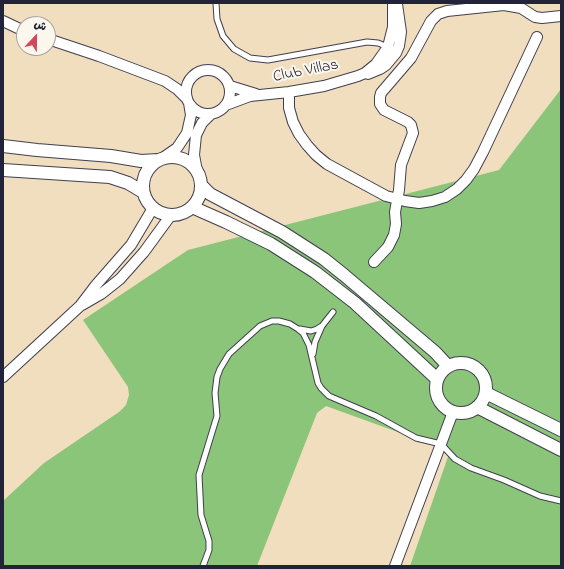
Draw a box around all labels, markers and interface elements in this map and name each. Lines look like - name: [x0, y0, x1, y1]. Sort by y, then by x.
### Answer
- north arrow: [16, 16, 56, 56]
- text: ش: [32, 16, 49, 35]
- street label: Club Villas: [272, 56, 340, 88]

